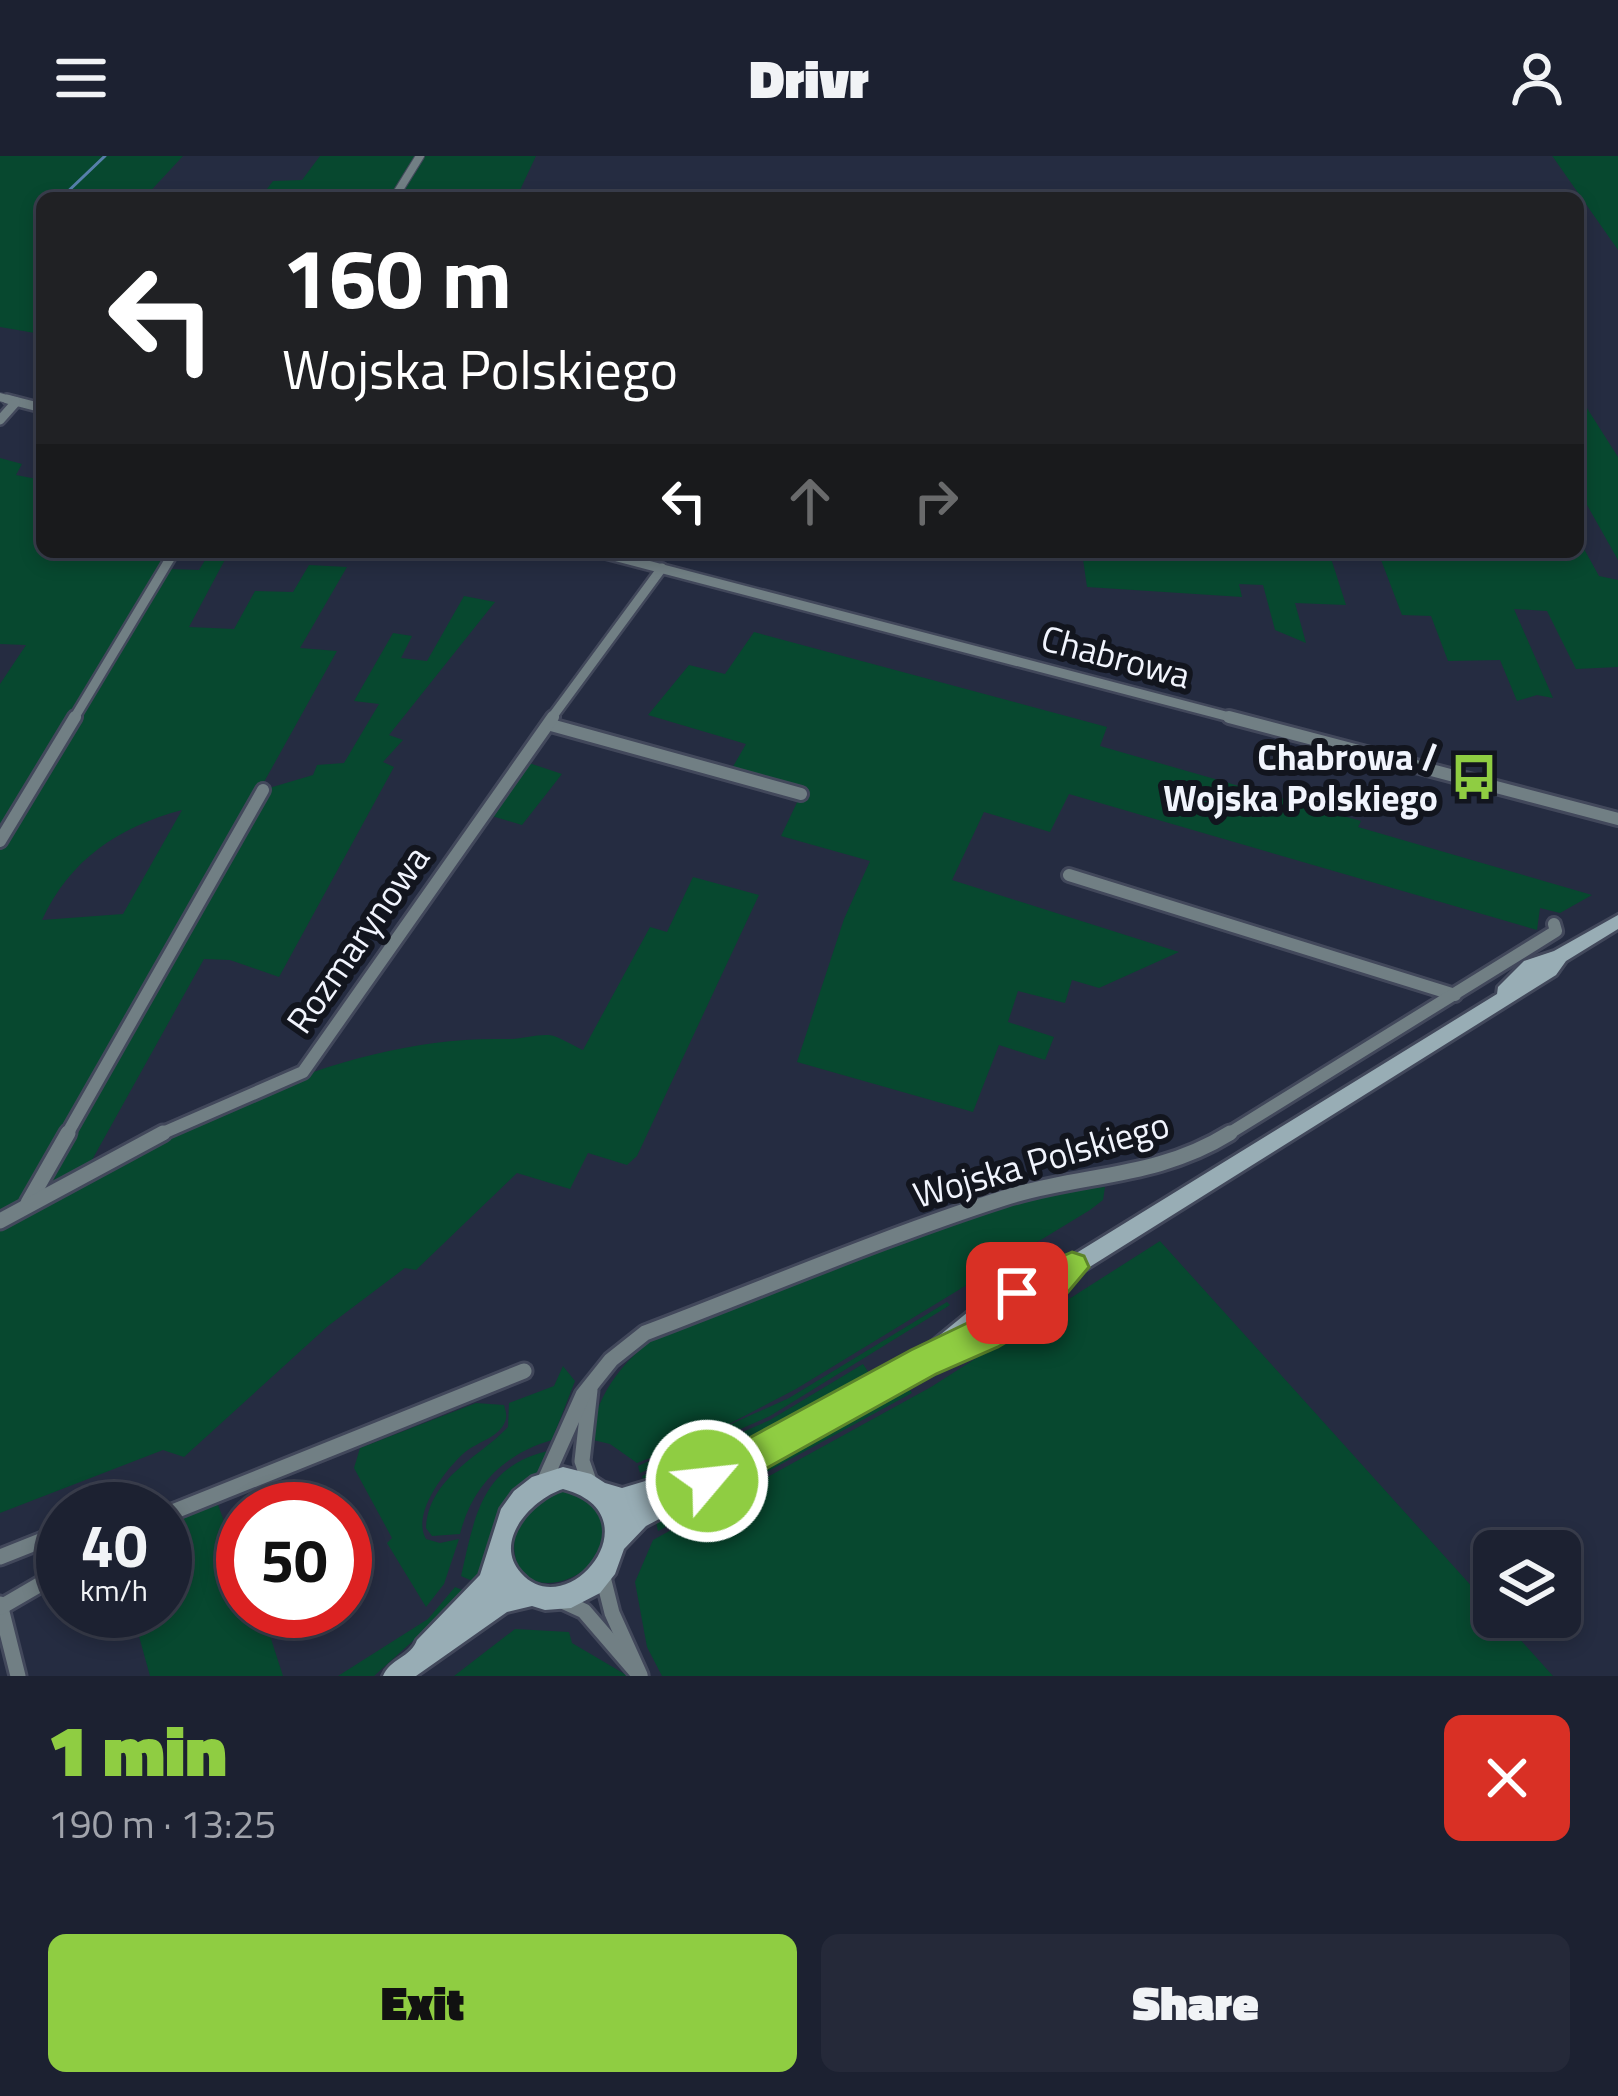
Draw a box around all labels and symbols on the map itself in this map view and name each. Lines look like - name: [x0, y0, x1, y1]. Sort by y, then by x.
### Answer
- street label: Chabrowa: [1035, 610, 1197, 702]
- place label: Chabrowa / Wojska Polskiego: [1163, 729, 1438, 825]
- bus stop icon: Chabrowa / Wojska Polskiego: [1449, 752, 1499, 802]
- street label: Rozmarynowa: [272, 834, 442, 1044]
- street label: Wojska Polskiego: [907, 1096, 1175, 1222]
- pin: [966, 1242, 1068, 1344]
- position arrow: [644, 1418, 770, 1544]
- speed limit sign: 50: [216, 1482, 372, 1638]

